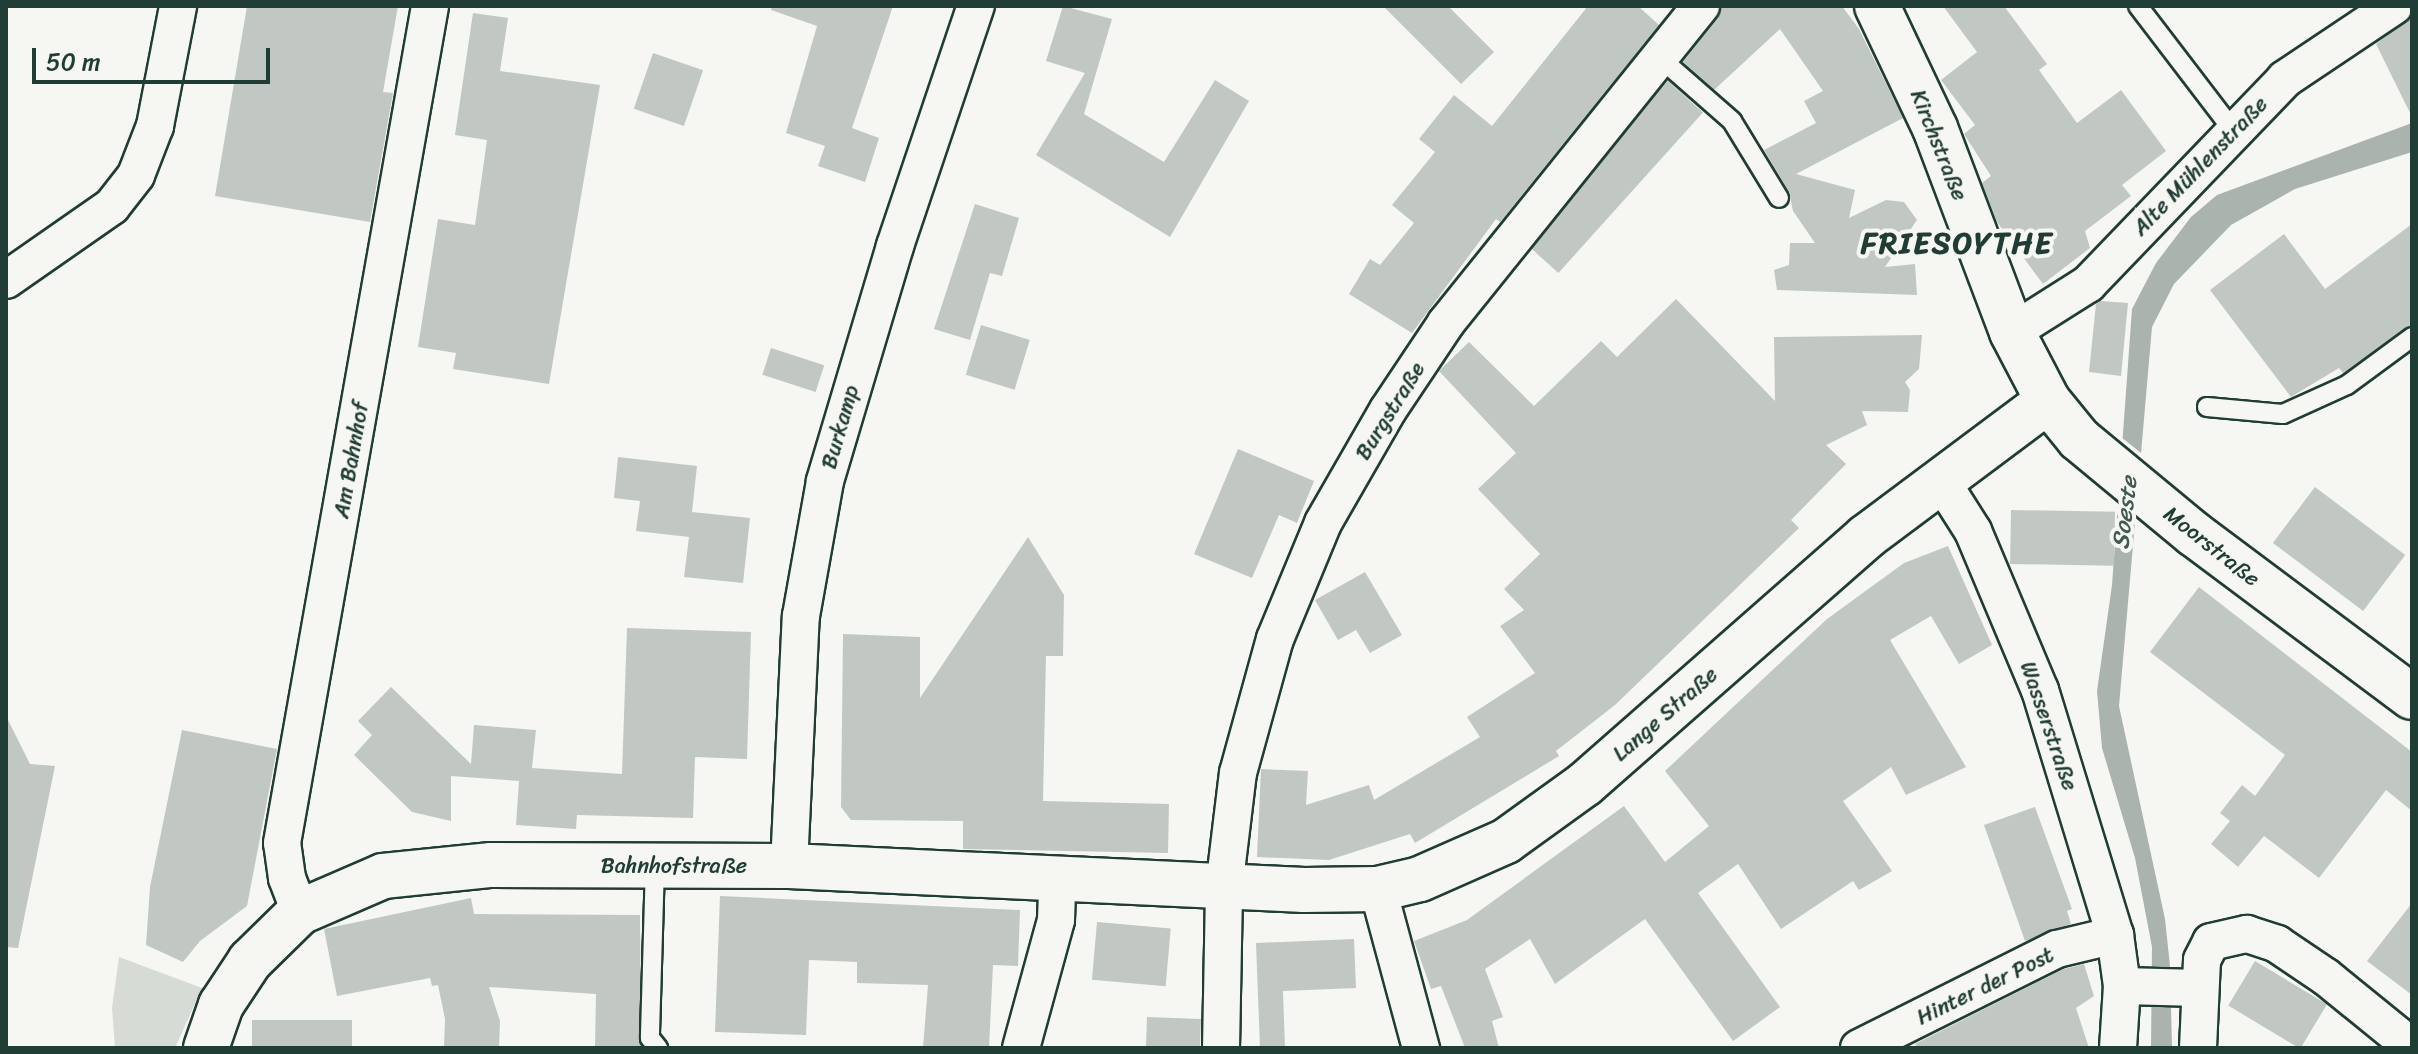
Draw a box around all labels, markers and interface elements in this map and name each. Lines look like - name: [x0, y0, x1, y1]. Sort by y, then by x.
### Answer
- scale bar: [36, 32, 274, 82]
- text: 50 m: [46, 41, 101, 83]
- street label: Kirchstraße: [1905, 86, 1973, 204]
- street label: Alte Mühlenstraße: [2127, 91, 2273, 241]
- district label: FRIESOYTHE: [1862, 225, 2052, 261]
- street label: Burgstraße: [1350, 357, 1430, 465]
- street label: Burkamp: [815, 382, 865, 472]
- street label: Am Bahnhof: [328, 400, 374, 520]
- water label: Soeste: [2106, 475, 2144, 551]
- street label: Moorstraße: [2159, 500, 2265, 592]
- street label: Wasserstraße: [2015, 658, 2083, 794]
- street label: Lange Straße: [1607, 661, 1723, 767]
- street label: Bahnhofstraße: [601, 853, 747, 879]
- street label: Hinter der Post: [1911, 941, 2059, 1031]

